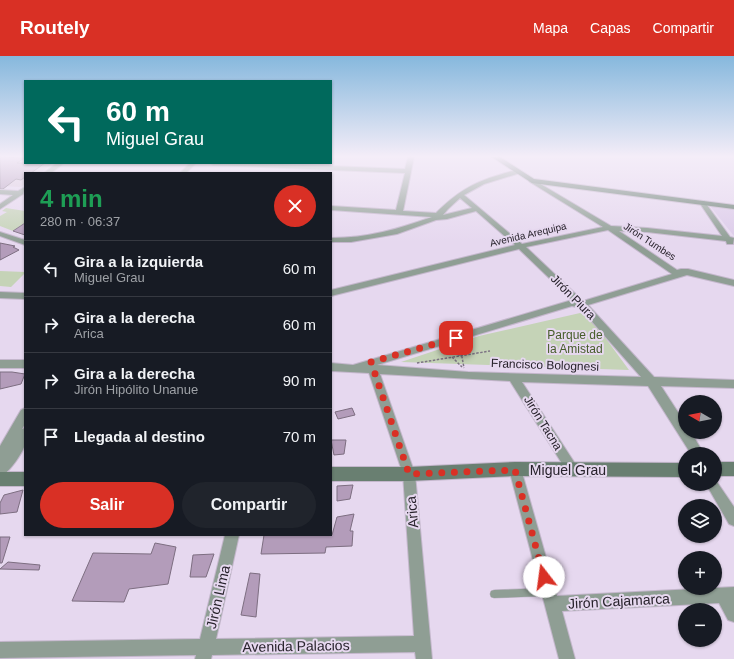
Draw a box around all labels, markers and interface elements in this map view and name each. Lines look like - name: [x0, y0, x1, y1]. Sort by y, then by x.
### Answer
- text: Routely: [20, 17, 90, 38]
- text: Mapa: [533, 20, 568, 36]
- text: Capas: [590, 20, 631, 36]
- text: Compartir: [653, 20, 714, 36]
- icon: left: [40, 96, 92, 148]
- text: 60 m: [106, 96, 170, 127]
- text: Miguel Grau: [106, 129, 204, 149]
- text: 4 min: [40, 185, 103, 212]
- button: close: [274, 185, 316, 227]
- text: 280 m · 06:37: [40, 214, 120, 229]
- street label: Avenida Arequipa: [489, 220, 568, 249]
- street label: Jirón Tumbes: [622, 220, 678, 262]
- text: Gira a la izquierda: [74, 253, 203, 270]
- icon: left: [40, 258, 62, 280]
- text: 60 m: [283, 260, 316, 277]
- text: Miguel Grau: [74, 270, 145, 285]
- street label: Jirón Piura: [548, 272, 598, 322]
- text: Gira a la derecha: [74, 309, 195, 326]
- icon: right: [40, 314, 62, 336]
- text: 60 m: [283, 316, 316, 333]
- pin: [439, 321, 473, 355]
- text: Arica: [74, 326, 104, 341]
- icon: arrive: [445, 327, 467, 349]
- park label: Parque de la Amistad: [547, 328, 603, 356]
- street label: Francisco Bolognesi: [491, 356, 599, 374]
- text: Gira a la derecha: [74, 365, 195, 382]
- icon: right: [40, 370, 62, 392]
- text: 90 m: [283, 372, 316, 389]
- text: Jirón Hipólito Unanue: [74, 382, 198, 397]
- street label: Jirón Tacna: [521, 393, 565, 453]
- north arrow: [678, 395, 722, 439]
- map controls: [678, 395, 722, 647]
- icon: arrive: [40, 426, 62, 448]
- text: Llegada al destino: [74, 428, 205, 445]
- text: 70 m: [283, 428, 316, 445]
- button: sound: [678, 447, 722, 491]
- street label: Miguel Grau: [530, 462, 606, 478]
- button: Salir: [40, 482, 174, 528]
- button: Compartir: [182, 482, 316, 528]
- street label: Arica: [403, 495, 421, 529]
- button: layers: [678, 499, 722, 543]
- button: +: [678, 551, 722, 595]
- position arrow: [523, 556, 565, 598]
- street label: Jirón Lima: [203, 564, 233, 630]
- street label: Jirón Cajamarca: [568, 590, 671, 612]
- button: −: [678, 603, 722, 647]
- street label: Avenida Palacios: [242, 637, 350, 655]

